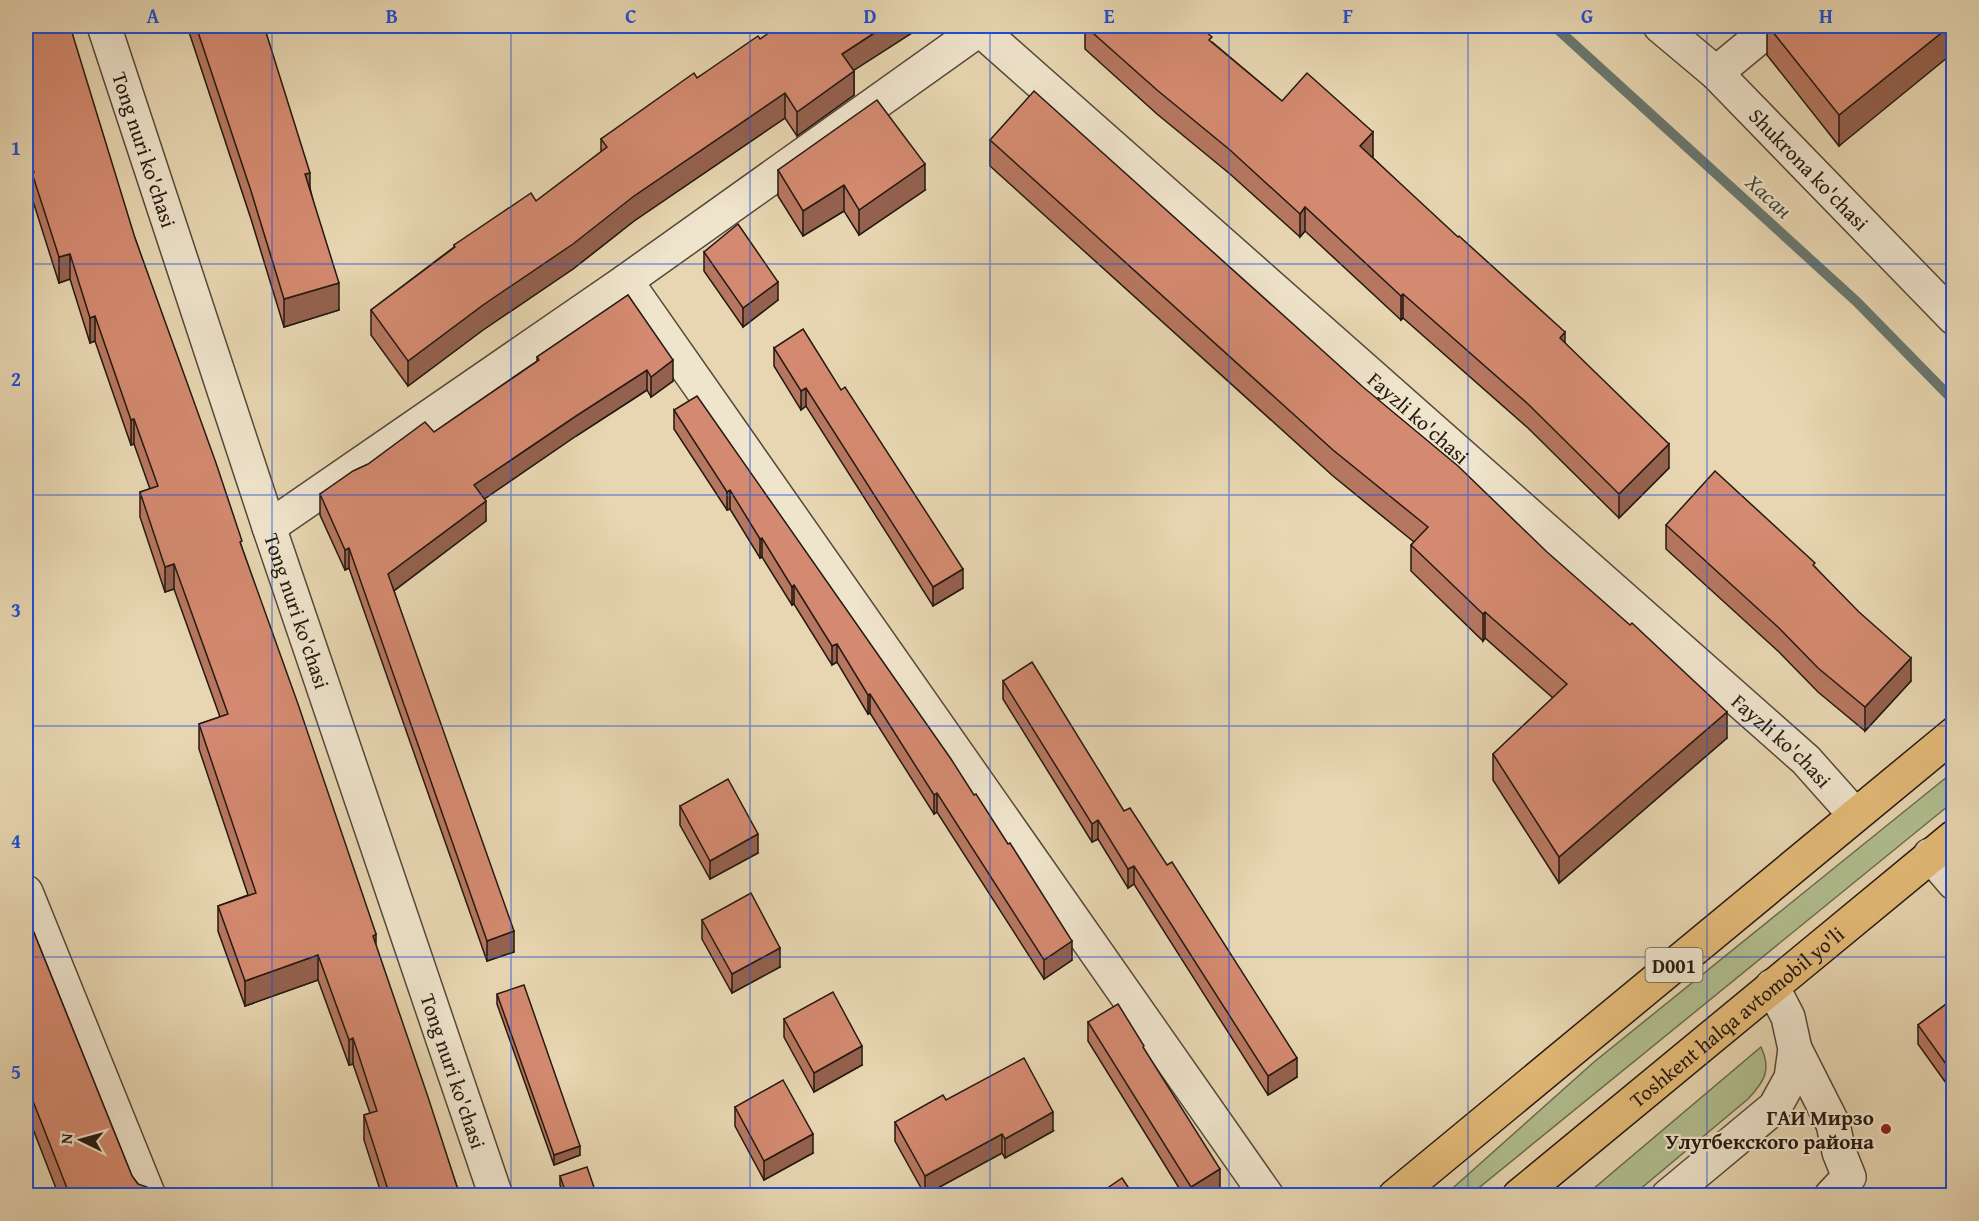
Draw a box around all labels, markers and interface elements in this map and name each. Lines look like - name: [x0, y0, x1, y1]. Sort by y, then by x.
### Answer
- text: A: [147, 1, 160, 30]
- text: B: [386, 1, 398, 30]
- text: C: [625, 1, 637, 30]
- text: D: [863, 1, 877, 30]
- text: E: [1104, 1, 1115, 30]
- text: F: [1343, 1, 1353, 30]
- text: G: [1581, 1, 1593, 30]
- text: H: [1819, 1, 1833, 30]
- street label: Tong nuri ko'chasi: [105, 68, 185, 231]
- street label: Shukrona ko'chasi: [1742, 101, 1877, 238]
- text: 1: [11, 133, 21, 162]
- water label: Хасан: [1738, 166, 1799, 226]
- text: 2: [11, 364, 21, 393]
- street label: Fayzli ko'chasi: [1361, 364, 1477, 471]
- street label: Tong nuri ko'chasi: [257, 529, 338, 693]
- text: 3: [11, 595, 21, 624]
- street label: Fayzli ko'chasi: [1725, 686, 1839, 795]
- text: 4: [11, 826, 21, 855]
- street label: Toshkent halqa avtomobil yo'li: [1622, 918, 1851, 1115]
- road number: D001: [1646, 948, 1702, 982]
- street label: Tong nuri ko'chasi: [413, 989, 494, 1153]
- text: 5: [11, 1057, 21, 1086]
- place label: ГАИ Мирзо Улугбекского района: [1666, 1102, 1874, 1157]
- north arrow: [51, 1110, 111, 1170]
- marker: ГАИ Мирзо Улугбекского района: [1879, 1122, 1893, 1136]
- text: N: [54, 1132, 79, 1145]

